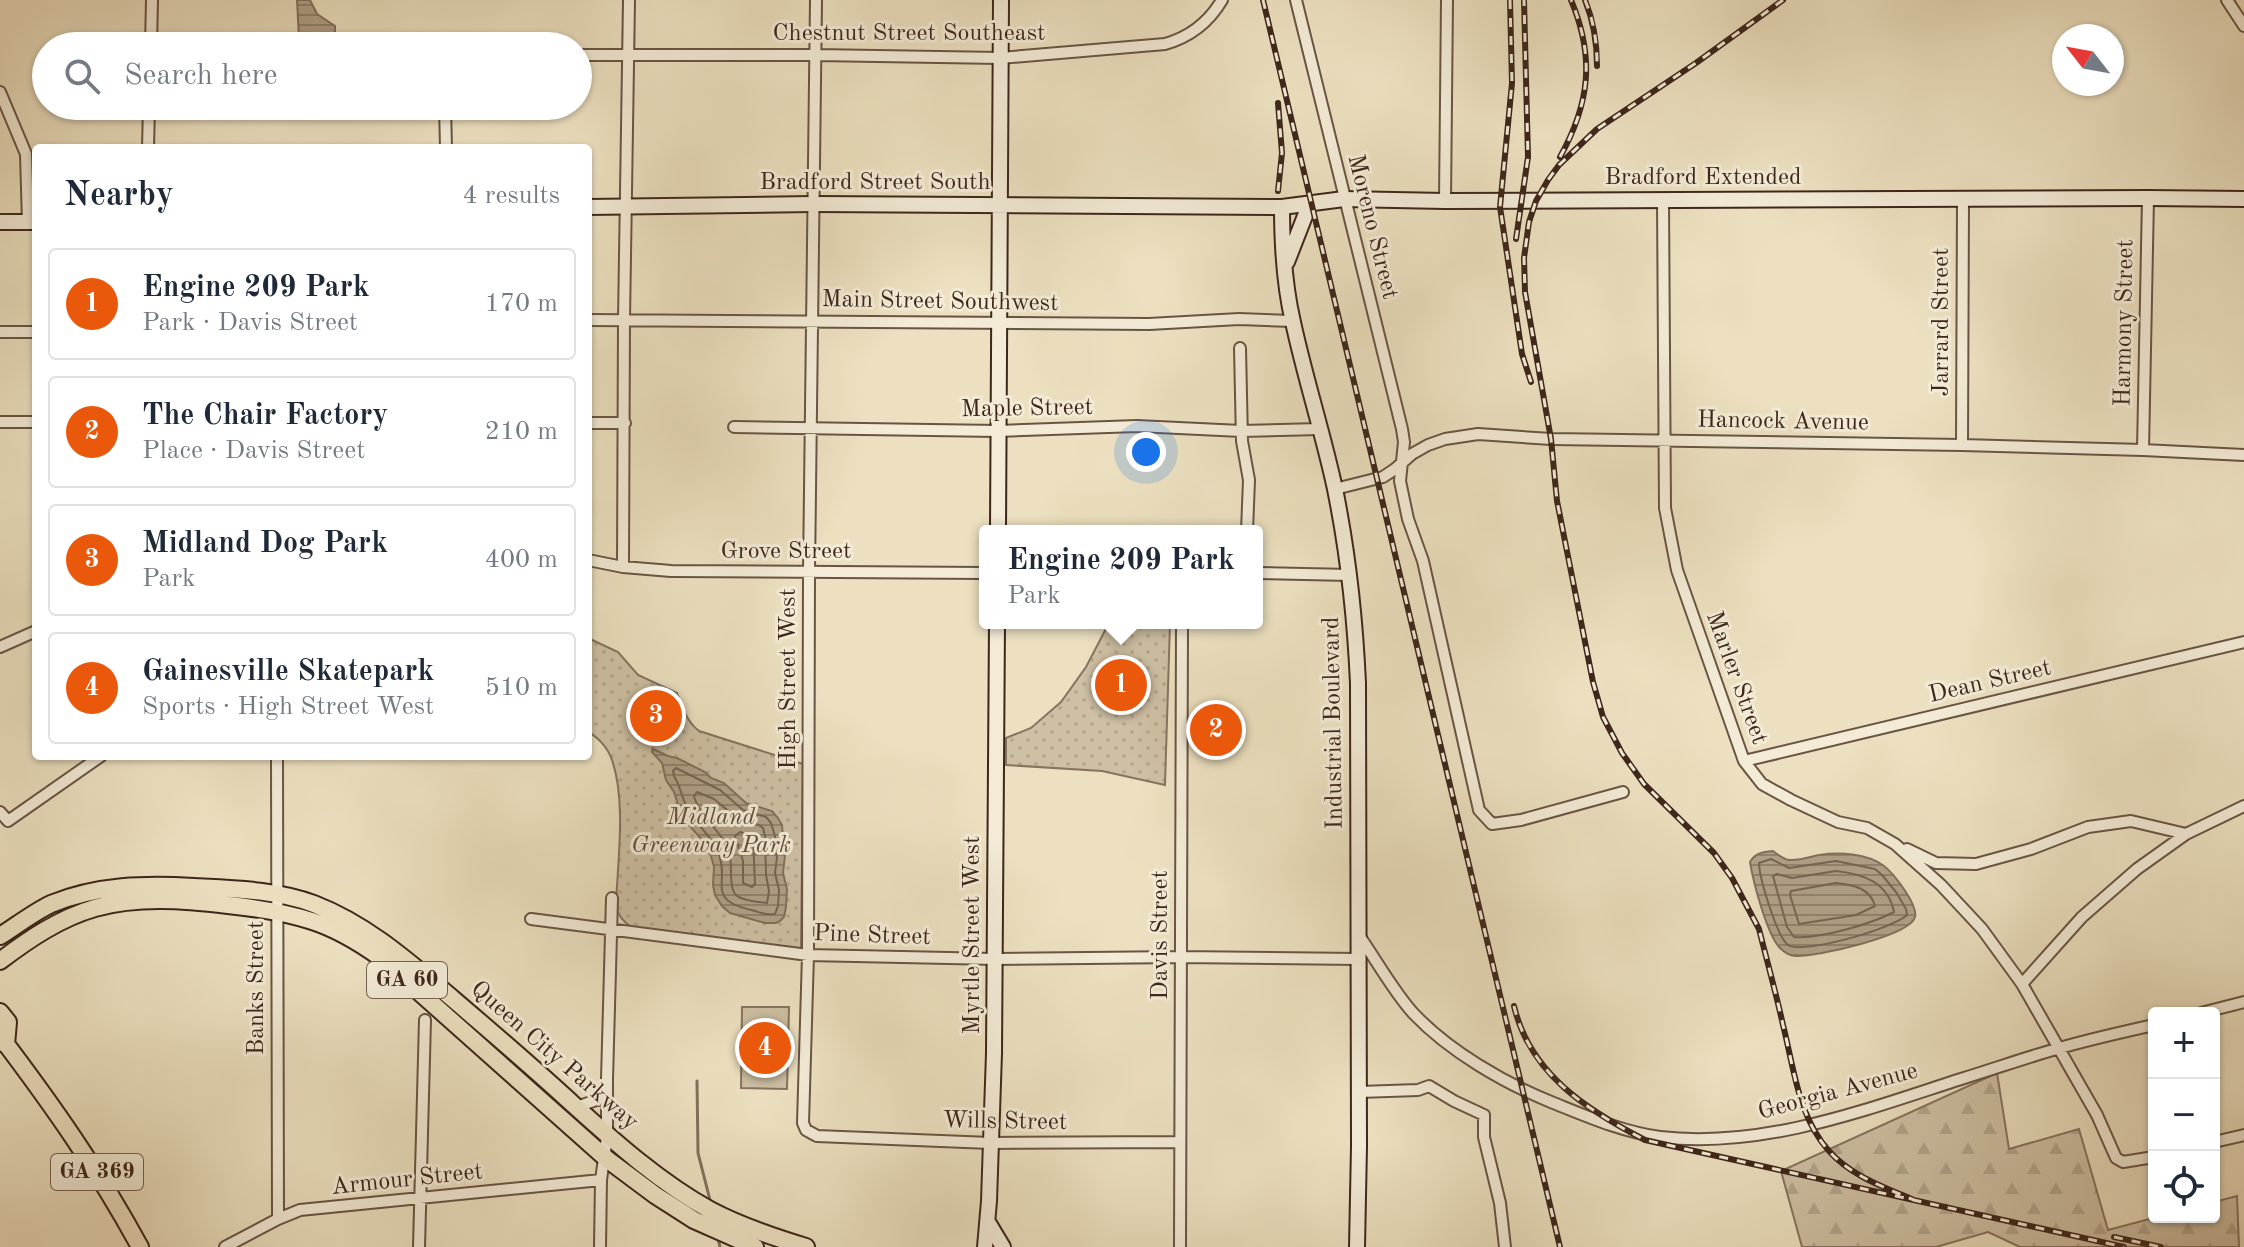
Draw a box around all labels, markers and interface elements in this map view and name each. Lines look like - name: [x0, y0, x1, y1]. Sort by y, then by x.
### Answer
- street label: Chestnut Street Southeast: [773, 22, 1045, 46]
- north arrow: [2052, 24, 2124, 96]
- search box: [32, 32, 592, 120]
- icon: search: [60, 54, 104, 98]
- text: Search here: [124, 61, 278, 91]
- street label: Moreno Street: [1342, 152, 1402, 302]
- street label: Bradford Extended: [1604, 166, 1802, 190]
- street label: Bradford Street South: [759, 171, 991, 195]
- text: Nearby: [64, 179, 174, 213]
- text: 4 results: [462, 183, 560, 209]
- street label: Harmony Street: [2112, 239, 2138, 407]
- street label: Jarrard Street: [1930, 247, 1954, 397]
- text: Engine 209 Park: [142, 273, 370, 303]
- street label: Main Street Southwest: [821, 288, 1059, 316]
- text: 1: [84, 291, 100, 317]
- text: 170 m: [485, 291, 558, 317]
- text: Park · Davis Street: [142, 310, 358, 336]
- street label: Maple Street: [961, 396, 1093, 422]
- text: The Chair Factory: [142, 401, 388, 431]
- street label: Hancock Avenue: [1697, 409, 1869, 435]
- text: 2: [84, 419, 100, 445]
- text: 210 m: [485, 419, 558, 445]
- your location: [1126, 432, 1166, 472]
- text: Place · Davis Street: [142, 438, 365, 464]
- popup: [979, 525, 1263, 629]
- text: Midland Dog Park: [142, 529, 388, 559]
- street label: Grove Street: [721, 540, 851, 564]
- text: Engine 209 Park: [1007, 546, 1235, 576]
- text: 3: [84, 547, 100, 573]
- text: 400 m: [485, 547, 558, 573]
- text: Park: [142, 566, 196, 592]
- text: Park: [1007, 583, 1061, 609]
- street label: High Street West: [777, 588, 801, 770]
- street label: Marler Street: [1701, 608, 1771, 748]
- street label: Industrial Boulevard: [1320, 616, 1348, 830]
- pin: 1: [1095, 655, 1147, 715]
- street label: Dean Street: [1926, 656, 2054, 708]
- text: Gainesville Skatepark: [142, 657, 434, 687]
- text: 4: [84, 675, 100, 701]
- text: 510 m: [485, 675, 558, 701]
- pin: 3: [630, 686, 682, 746]
- text: Sports · High Street West: [142, 694, 434, 720]
- pin: 2: [1190, 700, 1242, 760]
- park label: Midland Greenway Park: [631, 806, 791, 858]
- street label: Myrtle Street West: [961, 836, 985, 1034]
- street label: Davis Street: [1149, 870, 1173, 1000]
- street label: Banks Street: [245, 921, 269, 1055]
- street label: Pine Street: [813, 922, 931, 950]
- road number: GA 60: [367, 962, 447, 998]
- street label: Queen City Parkway: [466, 977, 643, 1135]
- map controls: [2148, 1007, 2220, 1223]
- button: +: [2148, 1007, 2220, 1079]
- pin: 4: [739, 1018, 791, 1078]
- street label: Georgia Avenue: [1756, 1059, 1920, 1125]
- button: −: [2148, 1079, 2220, 1151]
- street label: Wills Street: [942, 1109, 1068, 1135]
- button: locate: [2148, 1151, 2220, 1223]
- road number: GA 369: [51, 1154, 143, 1190]
- street label: Armour Street: [330, 1160, 484, 1200]

